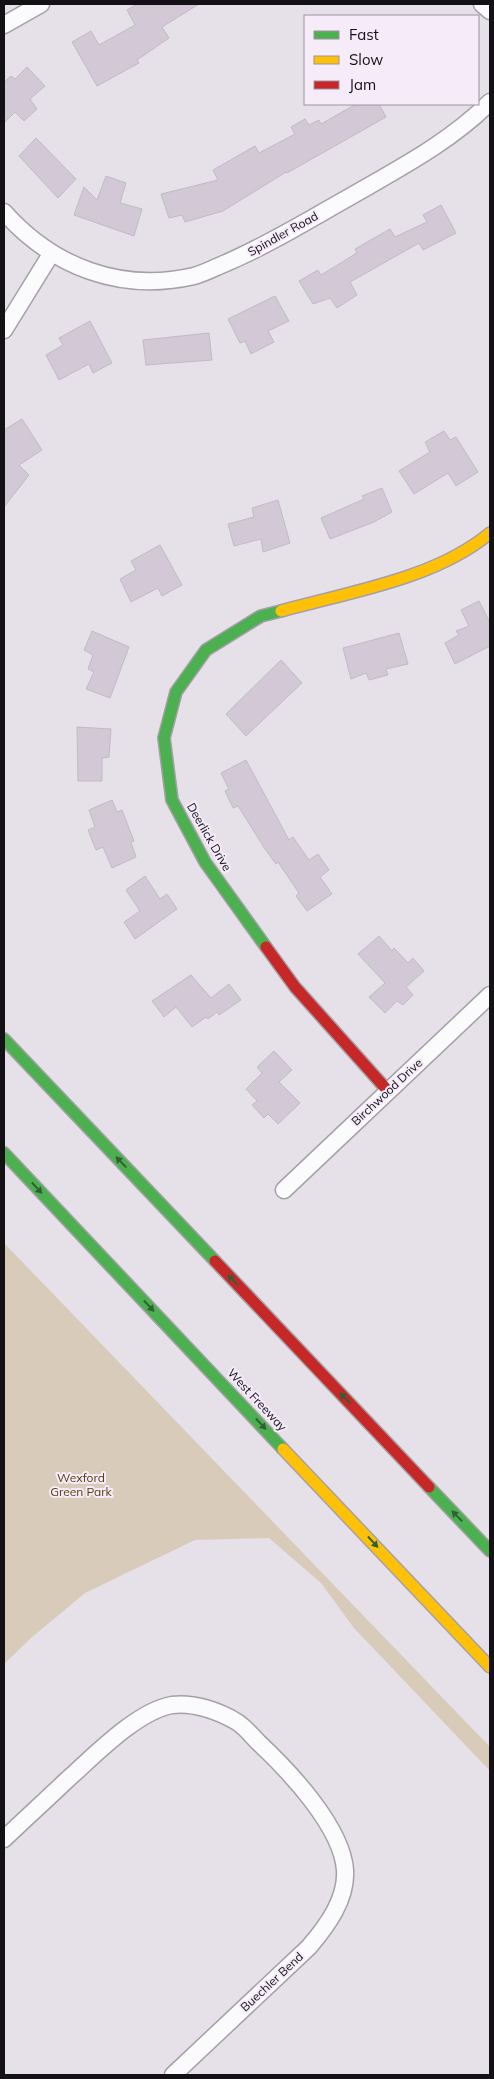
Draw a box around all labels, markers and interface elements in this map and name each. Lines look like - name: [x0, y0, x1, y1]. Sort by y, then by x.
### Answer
- legend: [304, 15, 479, 105]
- text: Fast: [349, 25, 379, 44]
- text: Slow: [349, 50, 383, 69]
- text: Jam: [349, 75, 376, 94]
- street label: Spindler Road: [245, 208, 321, 259]
- street label: Deerlick Drive: [184, 800, 235, 874]
- street label: Birchwood Drive: [348, 1055, 425, 1128]
- one-way arrow: [115, 1157, 127, 1169]
- one-way arrow: [31, 1182, 43, 1194]
- one-way arrow: [227, 1274, 239, 1286]
- one-way arrow: [143, 1300, 155, 1312]
- street label: West Freeway: [225, 1365, 291, 1435]
- one-way arrow: [339, 1392, 351, 1404]
- one-way arrow: [255, 1418, 267, 1430]
- park label: Wexford Green Park: [50, 1470, 113, 1499]
- one-way arrow: [451, 1510, 463, 1522]
- one-way arrow: [367, 1536, 379, 1548]
- street label: Buechler Bend: [237, 1949, 306, 2015]

